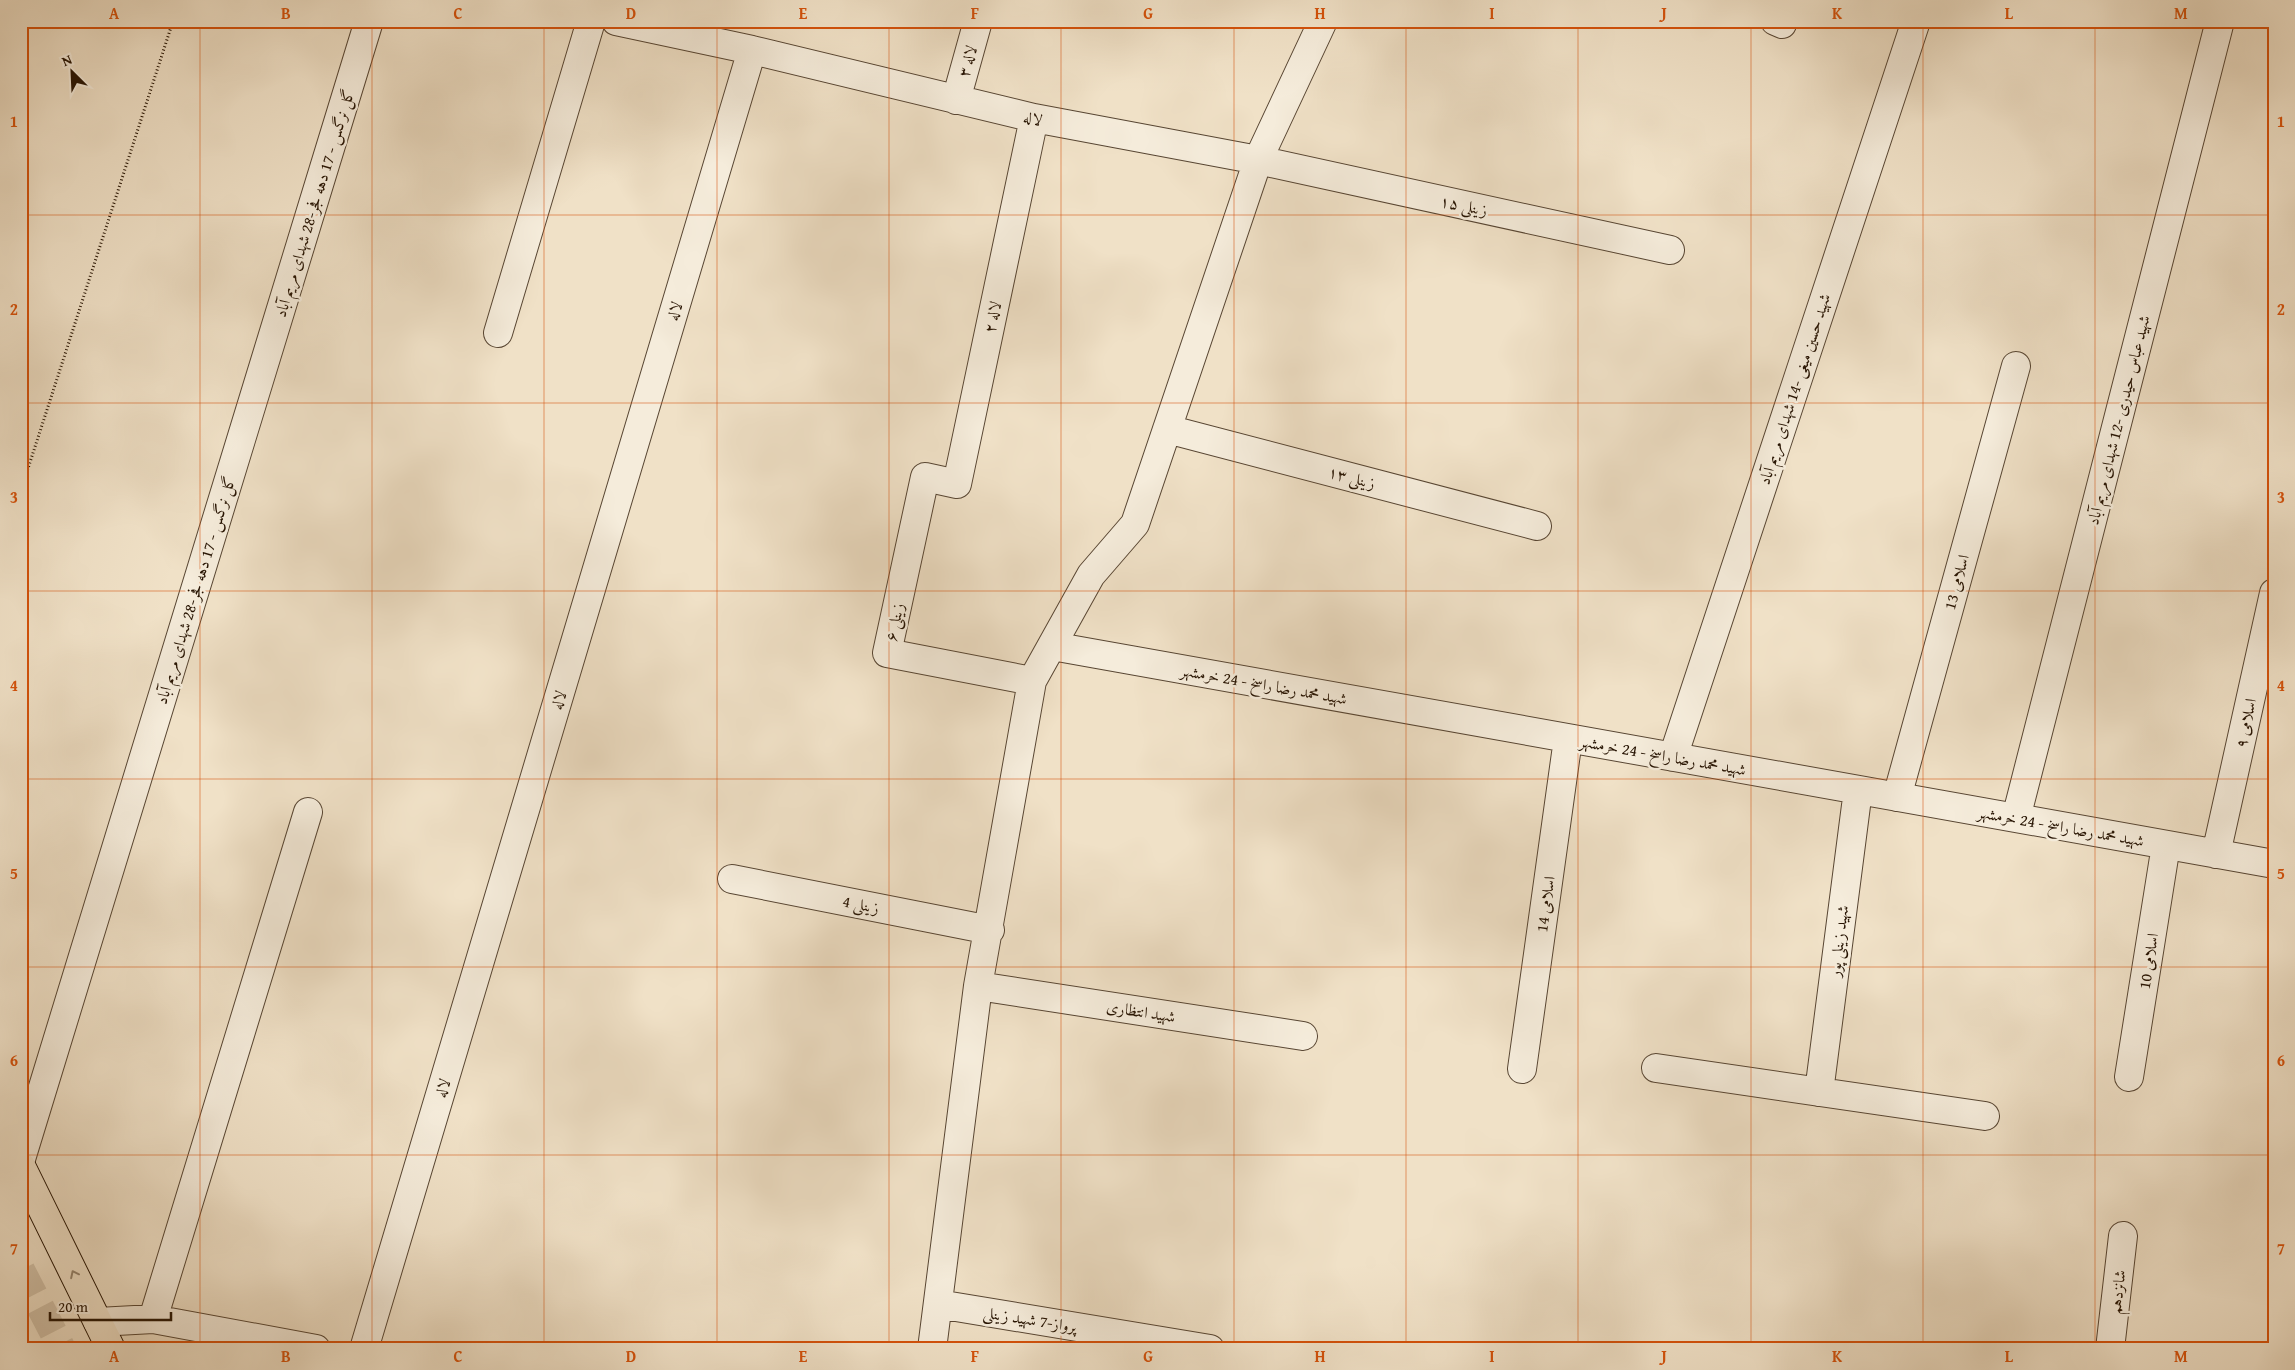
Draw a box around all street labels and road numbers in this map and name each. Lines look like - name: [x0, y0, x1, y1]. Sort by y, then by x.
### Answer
- street label: لاله ۳: [951, 42, 983, 80]
- street label: گل نرگس - 17 دهه فجر-28 شهدای مریم آباد: [268, 86, 363, 321]
- street label: لاله: [1021, 104, 1045, 132]
- street label: زینلی ۱۵: [1438, 188, 1490, 222]
- street label: شهید حسین میغی -14 شهدای مریم آباد: [1752, 290, 1839, 489]
- street label: لاله: [660, 298, 688, 324]
- street label: لاله ۲: [977, 299, 1007, 335]
- street label: شهید عباس حیدری -12 شهدای مریم آباد: [2080, 313, 2159, 528]
- street label: زینلی ۱۳: [1326, 459, 1378, 495]
- street label: گل نرگس - 17 دهه فجر-28 شهدای مریم آباد: [149, 473, 244, 708]
- street label: اسلامی 13: [1937, 552, 1975, 612]
- street label: زینلی ۶: [878, 601, 910, 643]
- street label: شهید محمد رضا راسخ - 24 خرمشهر: [1177, 657, 1349, 712]
- street label: لاله: [544, 687, 572, 713]
- street label: اسلامی ۹: [2228, 696, 2262, 750]
- street label: شهید محمد رضا راسخ - 24 خرمشهر: [1576, 728, 1748, 783]
- street label: شهید محمد رضا راسخ - 24 خرمشهر: [1974, 799, 2146, 854]
- street label: اسلامی 14: [1529, 874, 1561, 934]
- street label: زینلی 4: [841, 889, 881, 919]
- street label: شهید زینلی پور: [1821, 904, 1854, 980]
- street label: اسلامی 10: [2132, 931, 2164, 991]
- street label: شهید انتظاری: [1105, 994, 1177, 1028]
- street label: لاله: [428, 1075, 456, 1101]
- street label: شانزدهم: [2102, 1269, 2136, 1316]
- street label: پرواز-7 شهید زینلی: [982, 1300, 1081, 1339]

